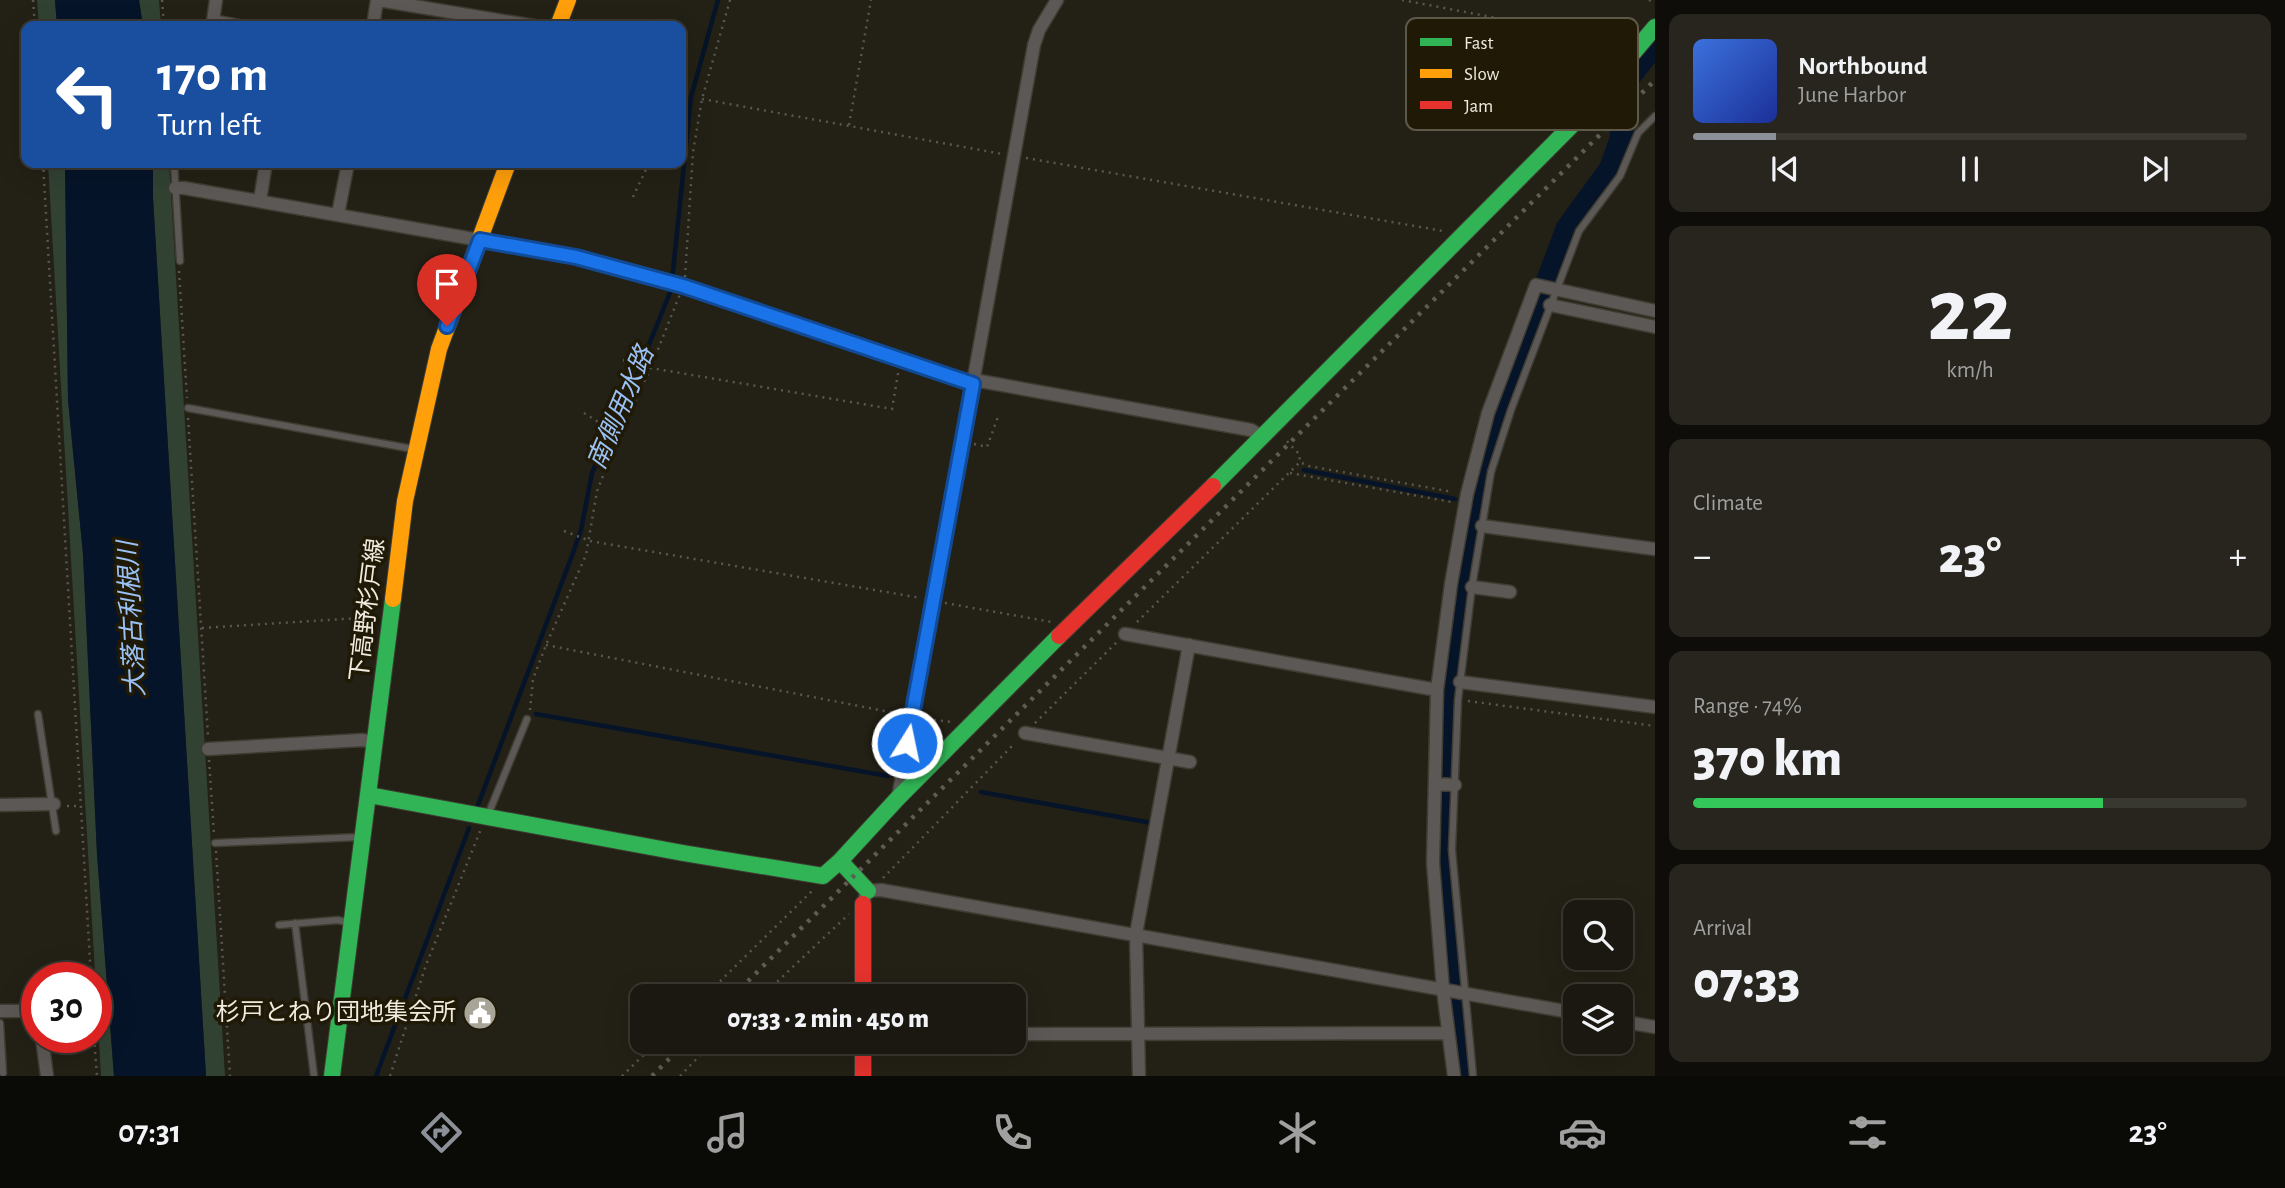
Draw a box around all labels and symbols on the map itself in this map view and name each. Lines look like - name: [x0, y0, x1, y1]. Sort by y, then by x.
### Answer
- legend: [1406, 18, 1638, 130]
- text: Fast: [1464, 34, 1494, 53]
- text: Slow: [1464, 65, 1500, 84]
- text: Jam: [1464, 97, 1493, 116]
- pin: [417, 254, 477, 326]
- water label: 南側用水路: [583, 341, 659, 473]
- water label: 大落古利根川: [114, 537, 149, 698]
- street label: 下高野杉戸線: [345, 537, 389, 683]
- position arrow: [870, 706, 944, 780]
- speed limit sign: 30: [21, 962, 112, 1053]
- public building icon: 杉戸とねり団地集会所: [461, 994, 499, 1032]
- place label: 杉戸とねり団地集会所: [216, 999, 456, 1025]

